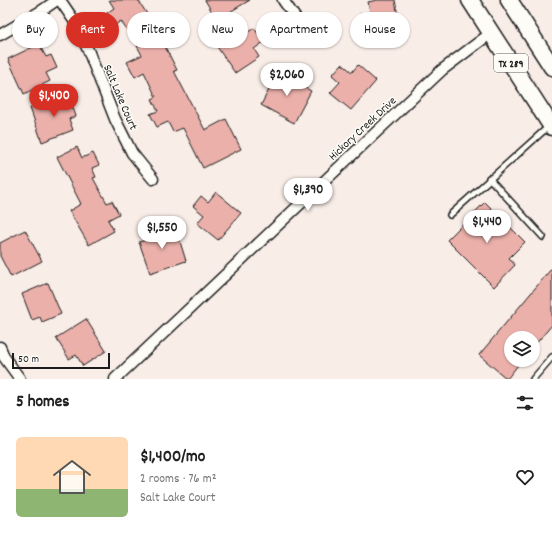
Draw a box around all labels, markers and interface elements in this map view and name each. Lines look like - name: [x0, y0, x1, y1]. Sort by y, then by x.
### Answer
- chip: Buy: [12, 12, 58, 48]
- chip: Rent: [66, 12, 119, 48]
- chip: Filters: [127, 12, 190, 48]
- chip: New: [198, 12, 248, 48]
- chip: Apartment: [256, 12, 342, 48]
- chip: House: [350, 12, 410, 48]
- road number: TX 289: [494, 54, 528, 72]
- street label: Salt Lake Court: [98, 62, 141, 134]
- pin: $2,060: [254, 63, 320, 97]
- text: $2,060: [269, 66, 305, 85]
- pin: $1,400: [21, 84, 87, 118]
- text: $1,400: [38, 87, 70, 106]
- street label: Hickory Creek Drive: [325, 93, 401, 165]
- pin: $1,390: [275, 178, 341, 212]
- text: $1,390: [293, 181, 323, 200]
- pin: $1,440: [454, 210, 520, 244]
- text: $1,440: [472, 213, 502, 232]
- pin: $1,550: [129, 216, 195, 250]
- text: $1,550: [146, 219, 178, 238]
- map controls: [504, 331, 540, 367]
- button: layers: [504, 331, 540, 367]
- scale bar: [12, 351, 110, 370]
- text: 50 m: [18, 352, 39, 368]
- text: 5 homes: [16, 391, 69, 415]
- icon: filters: [514, 392, 536, 414]
- text: $1,400/mo: [140, 446, 205, 470]
- icon: home: [48, 453, 96, 501]
- icon: heart: [514, 466, 536, 488]
- text: 2 rooms · 76 m²: [140, 470, 216, 489]
- text: Salt Lake Court: [140, 489, 216, 508]

